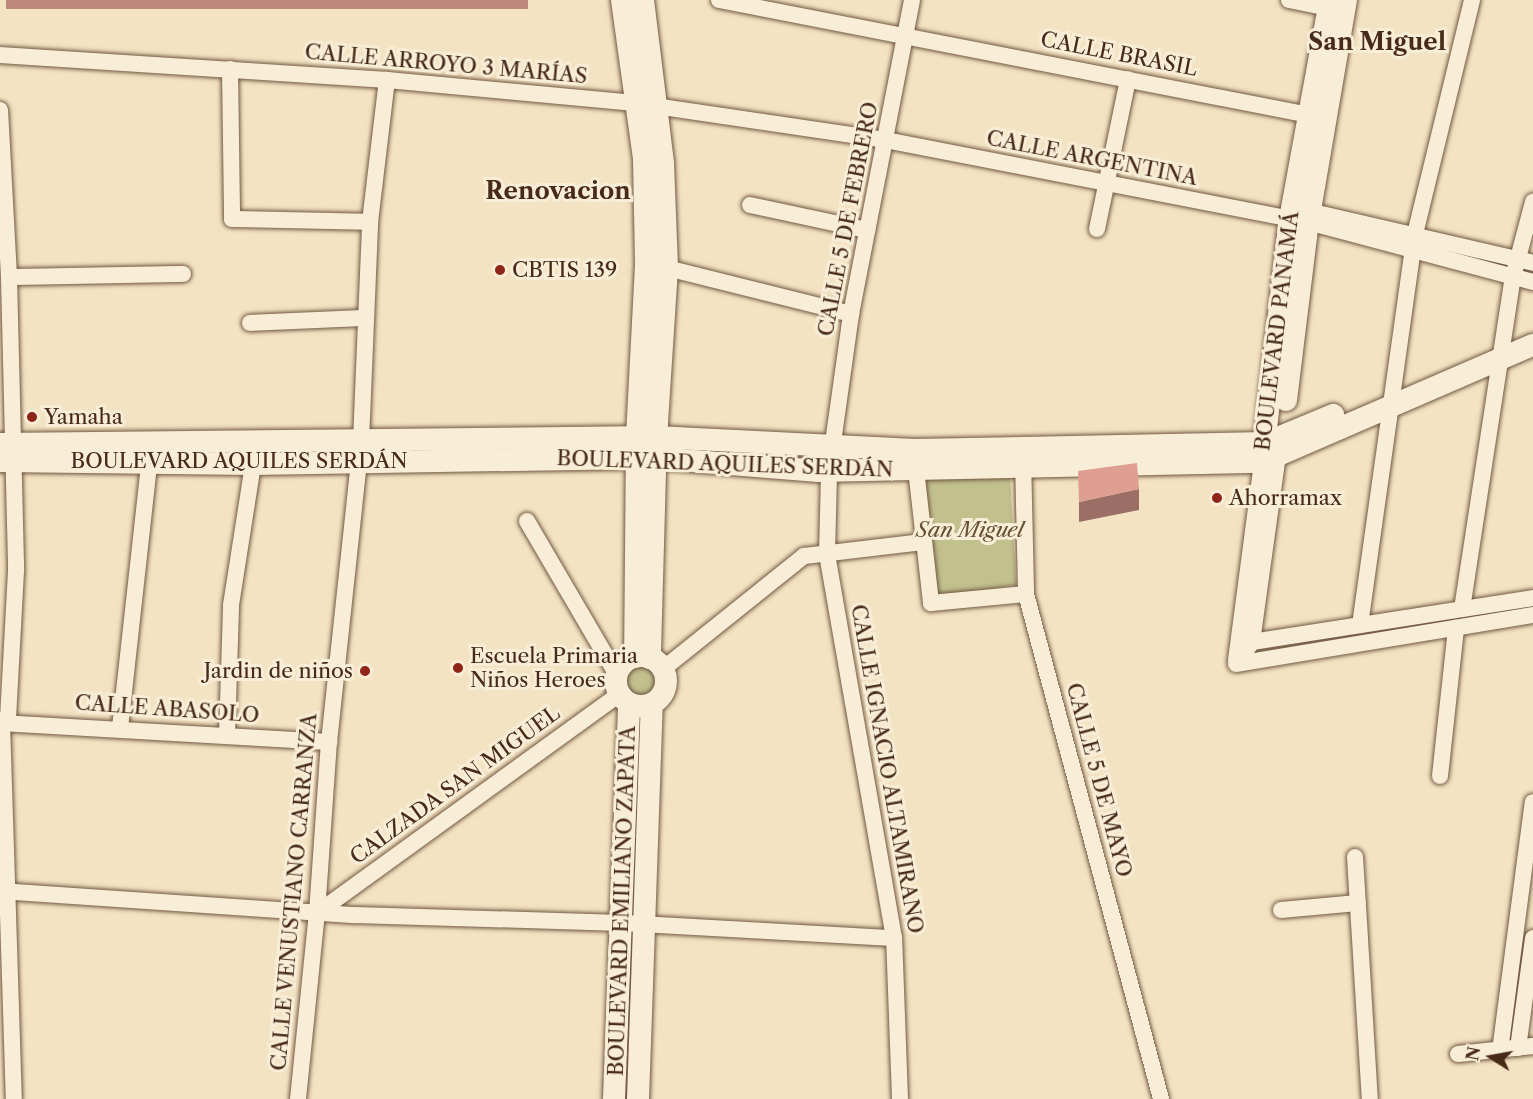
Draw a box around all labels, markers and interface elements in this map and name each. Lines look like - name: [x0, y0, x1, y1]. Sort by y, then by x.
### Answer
- street label: CALLE BRASIL: [1039, 26, 1199, 82]
- district label: San Miguel: [1308, 28, 1446, 56]
- street label: CALLE ARROYO 3 MARÍAS: [303, 39, 589, 89]
- street label: CALLE 5 DE FEBRERO: [813, 100, 883, 338]
- street label: CALLE ARGENTINA: [984, 125, 1200, 191]
- district label: Renovacion: [485, 177, 631, 205]
- street label: BOULEVARD PANAMÁ: [1250, 210, 1304, 452]
- place label: CBTIS 139: [512, 257, 617, 283]
- marker: CBTIS 139: [493, 263, 507, 277]
- place label: Yamaha: [44, 404, 123, 430]
- marker: Yamaha: [25, 410, 39, 424]
- street label: BOULEVARD AQUILES SERDÁN: [556, 446, 894, 482]
- street label: BOULEVARD AQUILES SERDÁN: [70, 448, 408, 474]
- place label: Ahorramax: [1229, 485, 1342, 511]
- marker: Ahorramax: [1210, 491, 1224, 505]
- park label: San Miguel: [916, 517, 1024, 543]
- street label: CALLE IGNACIO ALTAMIRANO: [846, 602, 928, 936]
- place label: Escuela Primaria Niños Heroes: [470, 643, 638, 693]
- place label: Jardin de niños: [204, 658, 353, 684]
- marker: Escuela Primaria Niños Heroes: [451, 661, 465, 675]
- marker: Jardin de niños: [358, 664, 372, 678]
- street label: CALLE 5 DE MAYO: [1061, 680, 1137, 880]
- street label: CALLE ABASOLO: [73, 690, 261, 728]
- street label: CALZADA SAN MIGUEL: [345, 700, 565, 870]
- street label: CALLE VENUSTIANO CARRANZA: [266, 712, 322, 1072]
- street label: BOULEVARD EMILIANO ZAPATA: [603, 725, 641, 1077]
- north arrow: [1461, 1027, 1521, 1087]
- text: N: [1462, 1045, 1484, 1062]

